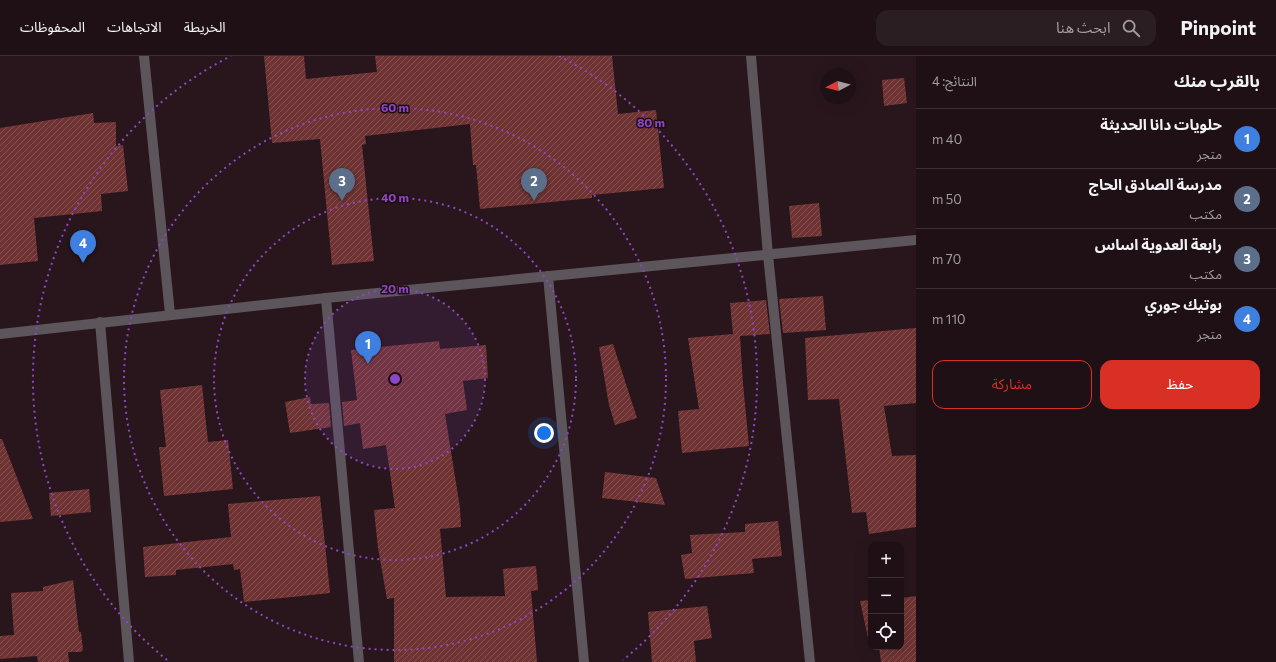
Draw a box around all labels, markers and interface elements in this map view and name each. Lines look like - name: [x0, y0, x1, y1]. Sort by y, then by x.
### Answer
- search box: [876, 10, 1156, 46]
- text: Pinpoint: [1180, 16, 1256, 39]
- icon: search: [1120, 17, 1142, 39]
- text: المحفوظات: [20, 18, 85, 35]
- text: الاتجاهات: [107, 18, 162, 35]
- text: الخريطة: [184, 18, 226, 35]
- text: ابحث هنا: [1056, 18, 1110, 36]
- north arrow: [820, 68, 856, 104]
- text: بالقرب منك: [1174, 70, 1260, 91]
- text: النتائج: 4: [932, 73, 977, 89]
- text: 60 m: [381, 100, 409, 114]
- text: 80 m: [637, 115, 665, 129]
- text: حلويات دانا الحديثة: [1100, 115, 1222, 133]
- text: 40 m: [932, 131, 962, 147]
- text: 1: [1244, 131, 1250, 147]
- text: متجر: [1197, 146, 1222, 162]
- pin: 3: [329, 168, 355, 201]
- pin: 2: [521, 168, 547, 201]
- text: مدرسة الصادق الحاج: [1089, 175, 1222, 193]
- text: 40 m: [381, 190, 409, 204]
- text: 50 m: [932, 191, 962, 207]
- text: 2: [1243, 191, 1251, 207]
- text: مكتب: [1190, 206, 1222, 222]
- pin: 4: [70, 230, 96, 263]
- text: رابعة العدوية اساس: [1095, 235, 1222, 253]
- text: 70 m: [932, 251, 961, 267]
- text: 3: [1243, 251, 1251, 267]
- text: مكتب: [1190, 266, 1222, 282]
- text: 20 m: [381, 281, 409, 295]
- text: بوتيك جوري: [1145, 295, 1222, 313]
- text: 110 m: [932, 311, 965, 327]
- text: 4: [1243, 311, 1251, 327]
- text: متجر: [1197, 326, 1222, 342]
- pin: 1: [355, 331, 381, 364]
- button: مشاركة: [932, 360, 1092, 409]
- button: حفظ: [1100, 360, 1260, 409]
- centre of rings: [388, 372, 402, 386]
- your location: [534, 423, 554, 443]
- map controls: [868, 542, 904, 650]
- button: +: [868, 542, 904, 578]
- button: −: [868, 578, 904, 614]
- button: locate: [868, 614, 904, 650]

